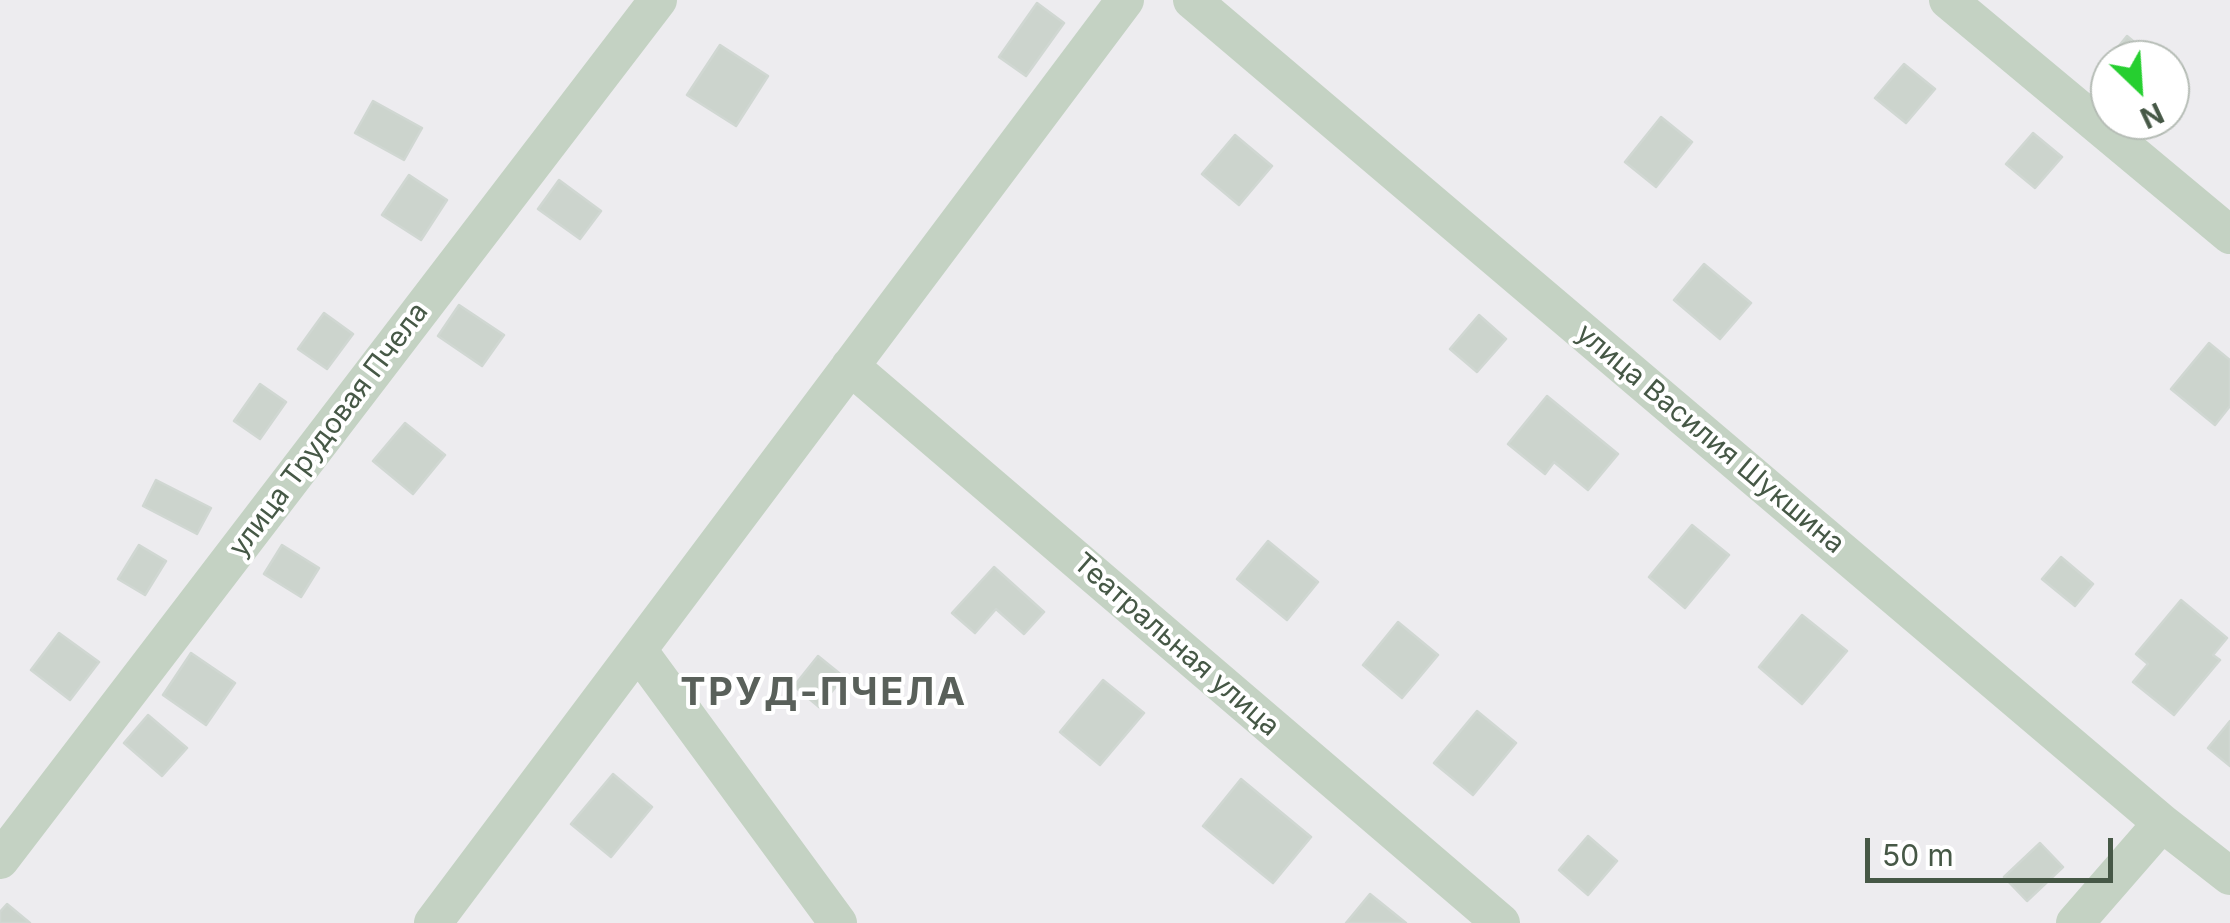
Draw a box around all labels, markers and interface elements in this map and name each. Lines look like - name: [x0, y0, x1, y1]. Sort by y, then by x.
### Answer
- north arrow: [2090, 40, 2190, 140]
- text: N: [2135, 95, 2169, 135]
- street label: улица Трудовая Пчела: [222, 296, 436, 564]
- street label: улица Василия Шукшина: [1569, 317, 1851, 561]
- street label: Театральная улица: [1066, 546, 1286, 744]
- district label: ТРУД-ПЧЕЛА: [680, 671, 968, 717]
- scale bar: [1870, 818, 2118, 880]
- text: 50 m: [1882, 837, 1954, 873]

